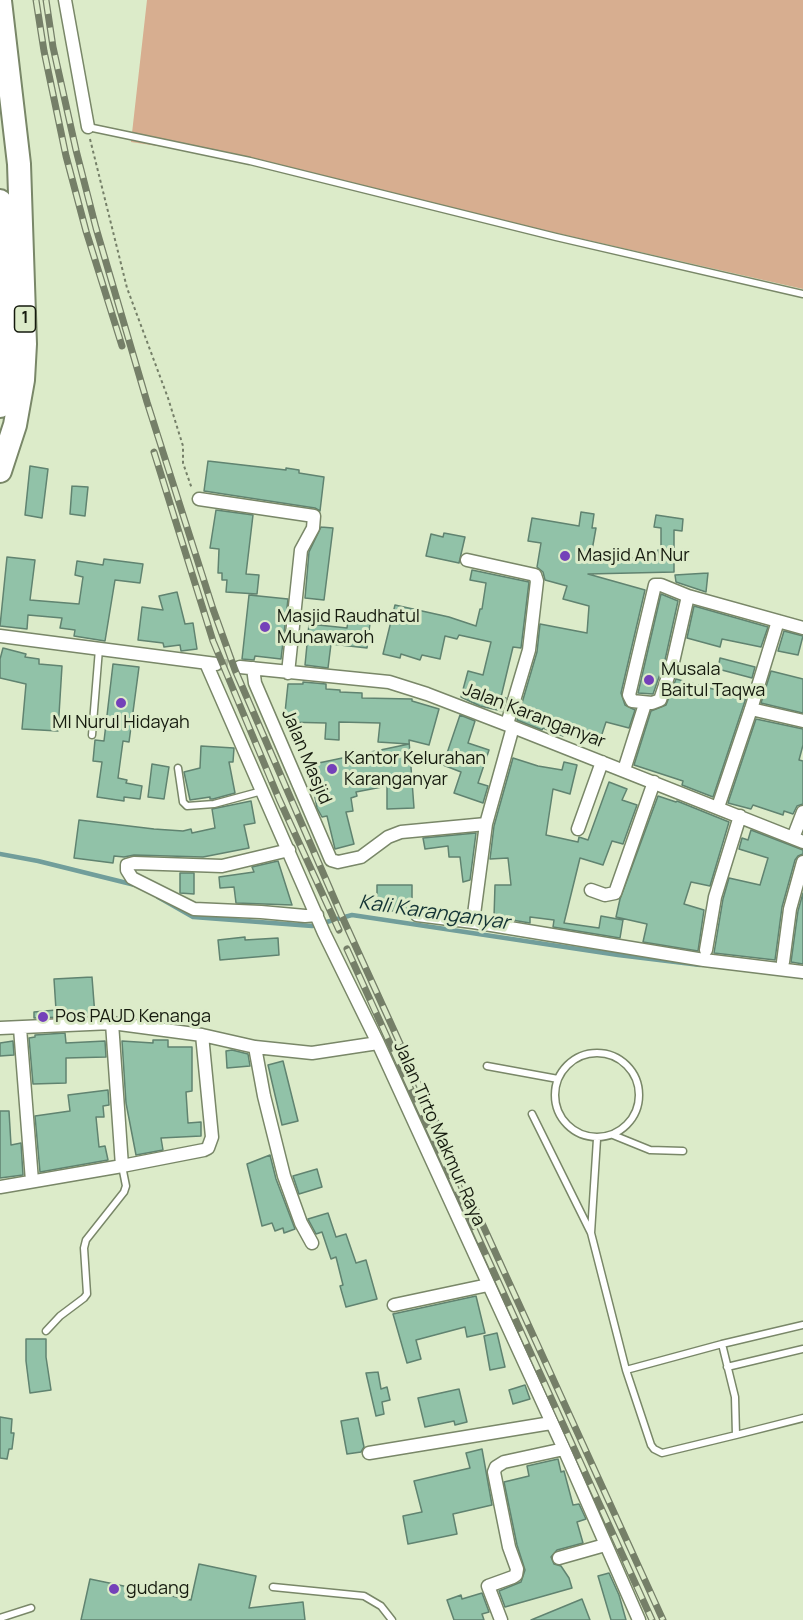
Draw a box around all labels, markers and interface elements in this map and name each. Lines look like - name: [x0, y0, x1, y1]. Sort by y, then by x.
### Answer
- road number: 1: [15, 306, 36, 332]
- place label: Masjid An Nur: [577, 545, 690, 567]
- marker: Masjid An Nur: [558, 549, 572, 563]
- place label: Masjid Raudhatul Munawaroh: [277, 606, 420, 648]
- marker: Masjid Raudhatul Munawaroh: [258, 620, 272, 634]
- place label: Musala Baitul Taqwa: [661, 659, 765, 702]
- marker: Musala Baitul Taqwa: [642, 673, 656, 687]
- street label: Jalan Karanganyar: [460, 679, 608, 753]
- marker: MI Nurul Hidayah: [114, 696, 128, 710]
- street label: Jalan Masjid: [276, 706, 336, 808]
- place label: MI Nurul Hidayah: [52, 712, 190, 734]
- place label: Kantor Kelurahan Karanganyar: [344, 748, 486, 790]
- marker: Kantor Kelurahan Karanganyar: [325, 762, 339, 776]
- water label: Kali Karanganyar: [357, 891, 511, 935]
- place label: Pos PAUD Kenanga: [55, 1006, 211, 1028]
- marker: Pos PAUD Kenanga: [36, 1010, 50, 1024]
- street label: Jalan Tirto Makmur Raya: [389, 1039, 489, 1229]
- place label: gudang: [126, 1578, 189, 1600]
- marker: gudang: [107, 1582, 121, 1596]

